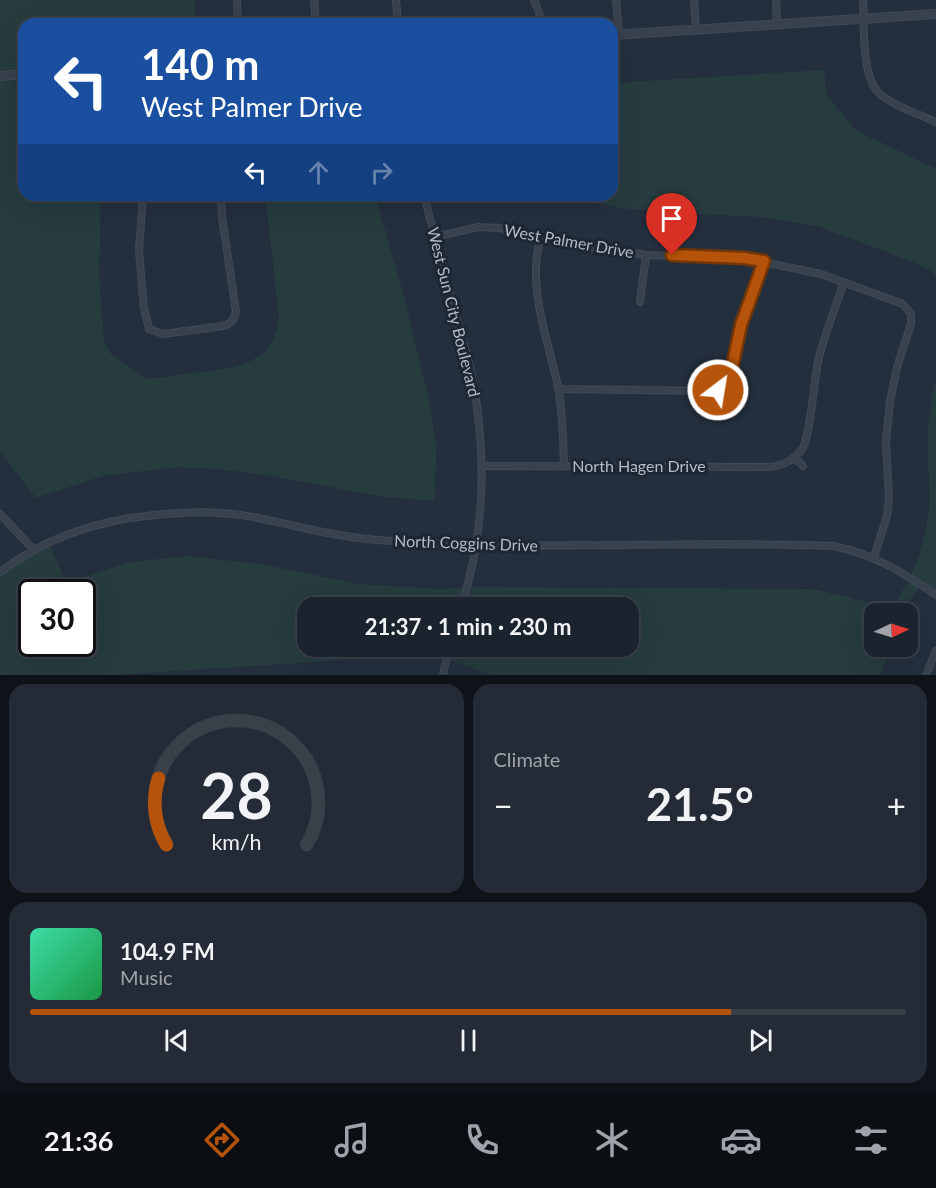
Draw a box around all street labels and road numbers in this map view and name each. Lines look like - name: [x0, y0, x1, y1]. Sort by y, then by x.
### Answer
- street label: West Palmer Drive: [503, 220, 635, 261]
- street label: West Sun City Boulevard: [424, 225, 485, 399]
- street label: North Hagen Drive: [572, 456, 706, 475]
- street label: North Coggins Drive: [394, 530, 538, 555]

